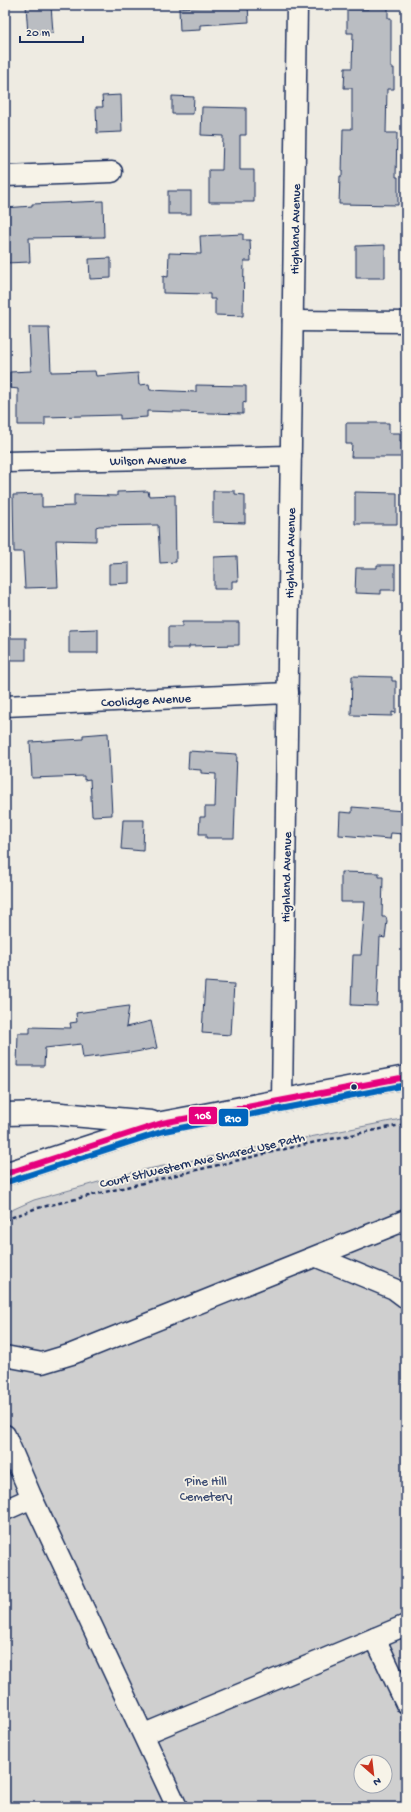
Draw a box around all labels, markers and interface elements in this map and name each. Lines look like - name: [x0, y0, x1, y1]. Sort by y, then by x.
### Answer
- scale bar: [20, 18, 83, 44]
- text: 20 m: [26, 27, 51, 41]
- street label: Highland Avenue: [288, 183, 305, 275]
- street label: Wilson Avenue: [110, 453, 187, 470]
- street label: Highland Avenue: [283, 507, 300, 599]
- street label: Coolidge Avenue: [101, 692, 192, 711]
- street label: Highland Avenue: [279, 831, 296, 923]
- unlabelled marker: [349, 1082, 359, 1092]
- line badge: 10S: [188, 1106, 218, 1125]
- line badge: R10: [218, 1108, 249, 1127]
- text: 10S: [194, 1111, 212, 1123]
- text: R10: [224, 1114, 242, 1126]
- street label: Court St/Western Ave Shared Use Path: [99, 1131, 307, 1192]
- park label: Pine Hill Cemetery: [180, 1475, 233, 1505]
- north arrow: [353, 1754, 393, 1794]
- text: N: [371, 1774, 383, 1788]

